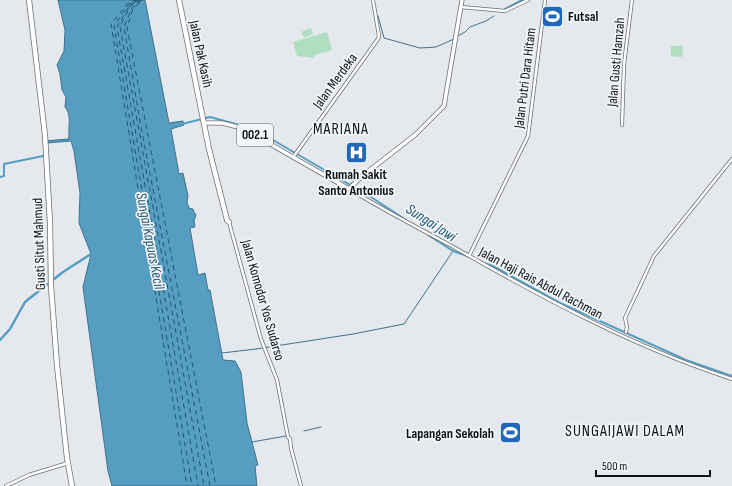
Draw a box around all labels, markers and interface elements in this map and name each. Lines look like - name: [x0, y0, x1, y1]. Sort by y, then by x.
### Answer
- sports icon: Futsal: [539, 3, 565, 29]
- place label: Futsal: [568, 8, 599, 25]
- street label: Jalan Gusti Hamzah: [604, 17, 628, 108]
- street label: Jalan Pak Kasih: [185, 18, 216, 89]
- street label: Jalan Putri Dara Hitam: [510, 27, 540, 130]
- street label: Jalan Merdeka: [309, 50, 361, 113]
- district label: MARIANA: [313, 120, 369, 139]
- road number: 002.1: [237, 124, 273, 146]
- hospital icon: Rumah Sakit Santo Antonius: [343, 139, 369, 165]
- place label: Rumah Sakit Santo Antonius: [318, 166, 394, 199]
- water label: Sungai Kapuas Kecil: [131, 191, 169, 292]
- street label: Gusti Situt Mahmud: [29, 197, 49, 291]
- water label: Sungai Jawi: [402, 200, 461, 247]
- street label: Jalan Komodor Yos Sudarso: [237, 237, 288, 363]
- street label: Jalan Haji Rais Abdul Rachman: [475, 243, 606, 323]
- sports icon: Lapangan Sekolah: [497, 420, 523, 446]
- district label: SUNGAIJAWI DALAM: [565, 422, 685, 441]
- place label: Lapangan Sekolah: [406, 425, 494, 442]
- scale bar: [596, 452, 710, 478]
- text: 500 m: [602, 459, 627, 474]

